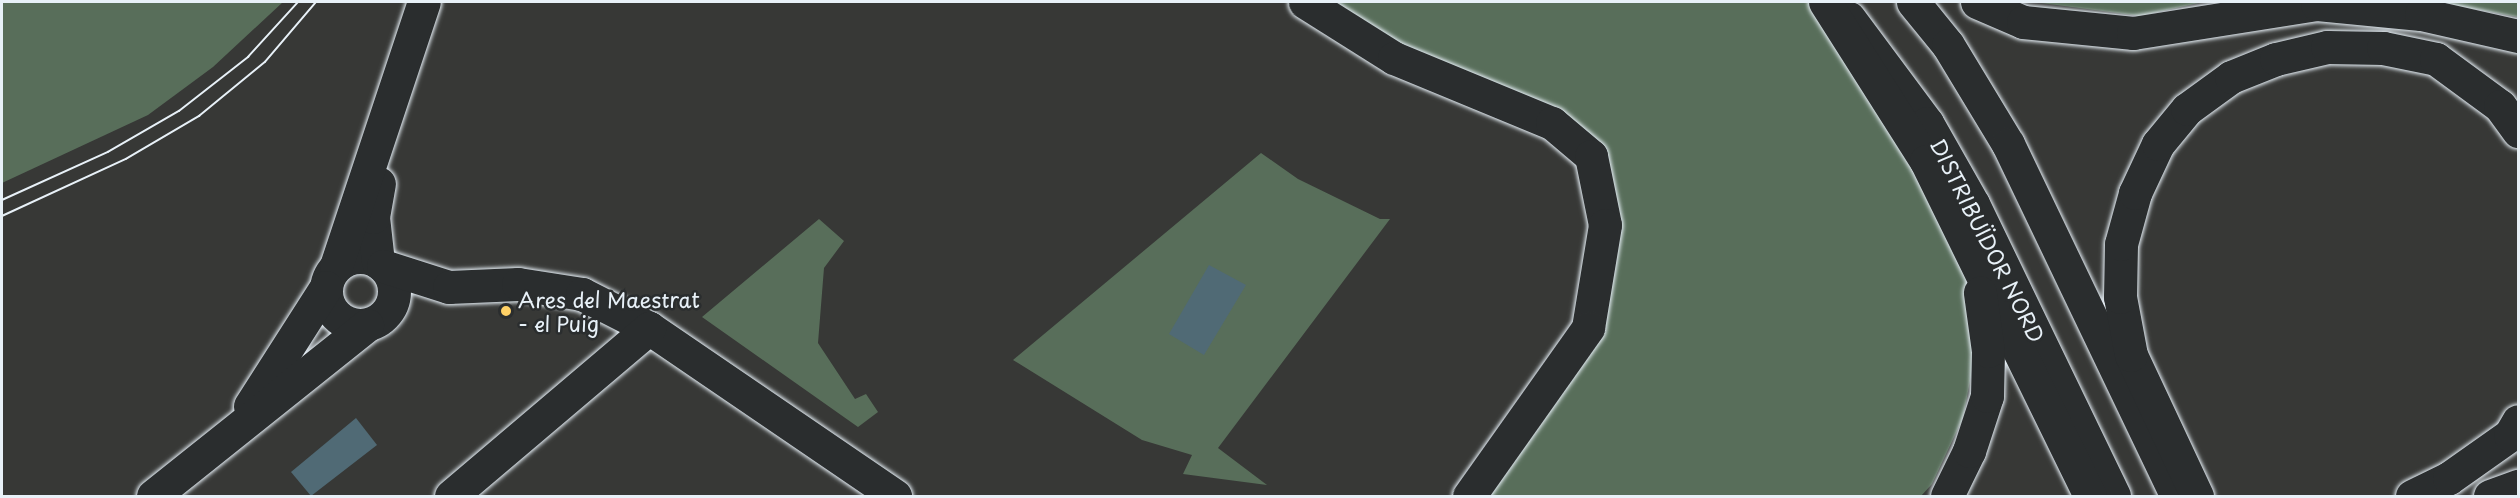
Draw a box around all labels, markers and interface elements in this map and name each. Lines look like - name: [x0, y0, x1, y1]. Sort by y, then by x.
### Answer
- street label: DISTRIBUÏDOR NORD: [1925, 133, 2051, 347]
- place label: Ares del Maestrat - el Puig: [518, 286, 699, 336]
- marker: Ares del Maestrat - el Puig: [499, 304, 513, 318]

